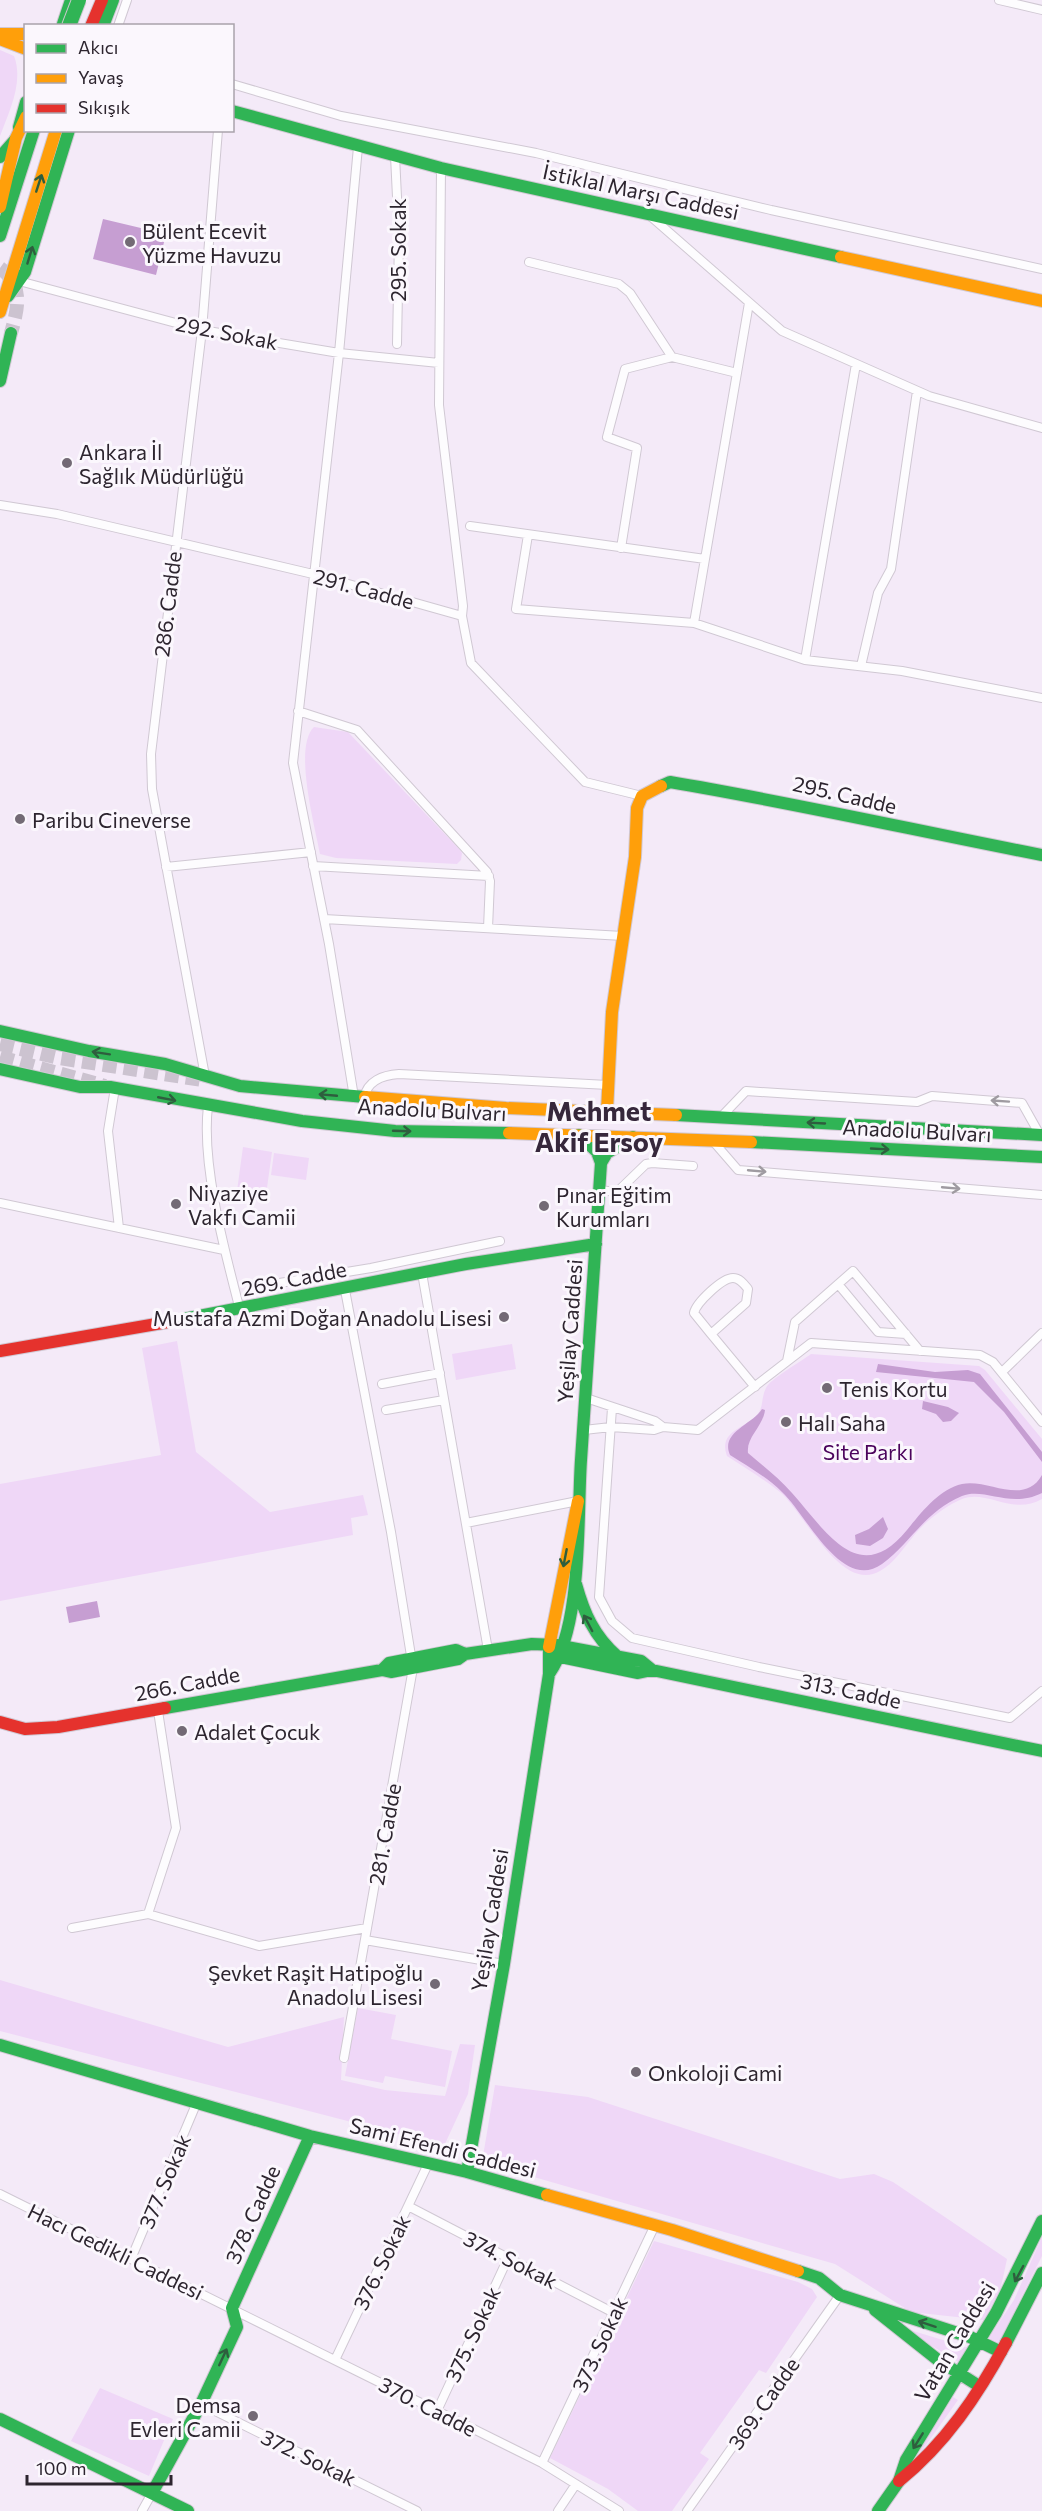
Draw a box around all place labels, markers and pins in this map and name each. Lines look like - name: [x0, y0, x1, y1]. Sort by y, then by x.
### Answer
- place label: Bülent Ecevit Yüzme Havuzu: [142, 218, 281, 267]
- marker: Bülent Ecevit Yüzme Havuzu: [123, 235, 137, 249]
- place label: Ankara İl Sağlık Müdürlüğü: [79, 439, 244, 488]
- marker: Ankara İl Sağlık Müdürlüğü: [60, 456, 74, 470]
- place label: Paribu Cineverse: [32, 807, 191, 832]
- marker: Paribu Cineverse: [13, 812, 27, 826]
- place label: Niyaziye Vakfı Camii: [188, 1180, 296, 1229]
- place label: Pınar Eğitim Kurumları: [556, 1182, 672, 1231]
- marker: Niyaziye Vakfı Camii: [169, 1197, 183, 1211]
- marker: Pınar Eğitim Kurumları: [537, 1199, 551, 1213]
- place label: Mustafa Azmi Doğan Anadolu Lisesi: [153, 1305, 492, 1330]
- marker: Mustafa Azmi Doğan Anadolu Lisesi: [497, 1310, 511, 1324]
- place label: Tenis Kortu: [839, 1376, 948, 1401]
- marker: Tenis Kortu: [820, 1381, 834, 1395]
- place label: Halı Saha: [798, 1410, 886, 1435]
- marker: Halı Saha: [779, 1415, 793, 1429]
- place label: Adalet Çocuk: [194, 1719, 320, 1744]
- marker: Adalet Çocuk: [175, 1724, 189, 1738]
- place label: Şevket Raşit Hatipoğlu Anadolu Lisesi: [208, 1960, 423, 2009]
- marker: Şevket Raşit Hatipoğlu Anadolu Lisesi: [428, 1977, 442, 1991]
- place label: Onkoloji Cami: [648, 2060, 782, 2085]
- marker: Onkoloji Cami: [629, 2065, 643, 2079]
- place label: Demsa Evleri Camii: [129, 2392, 241, 2441]
- marker: Demsa Evleri Camii: [246, 2409, 260, 2423]

